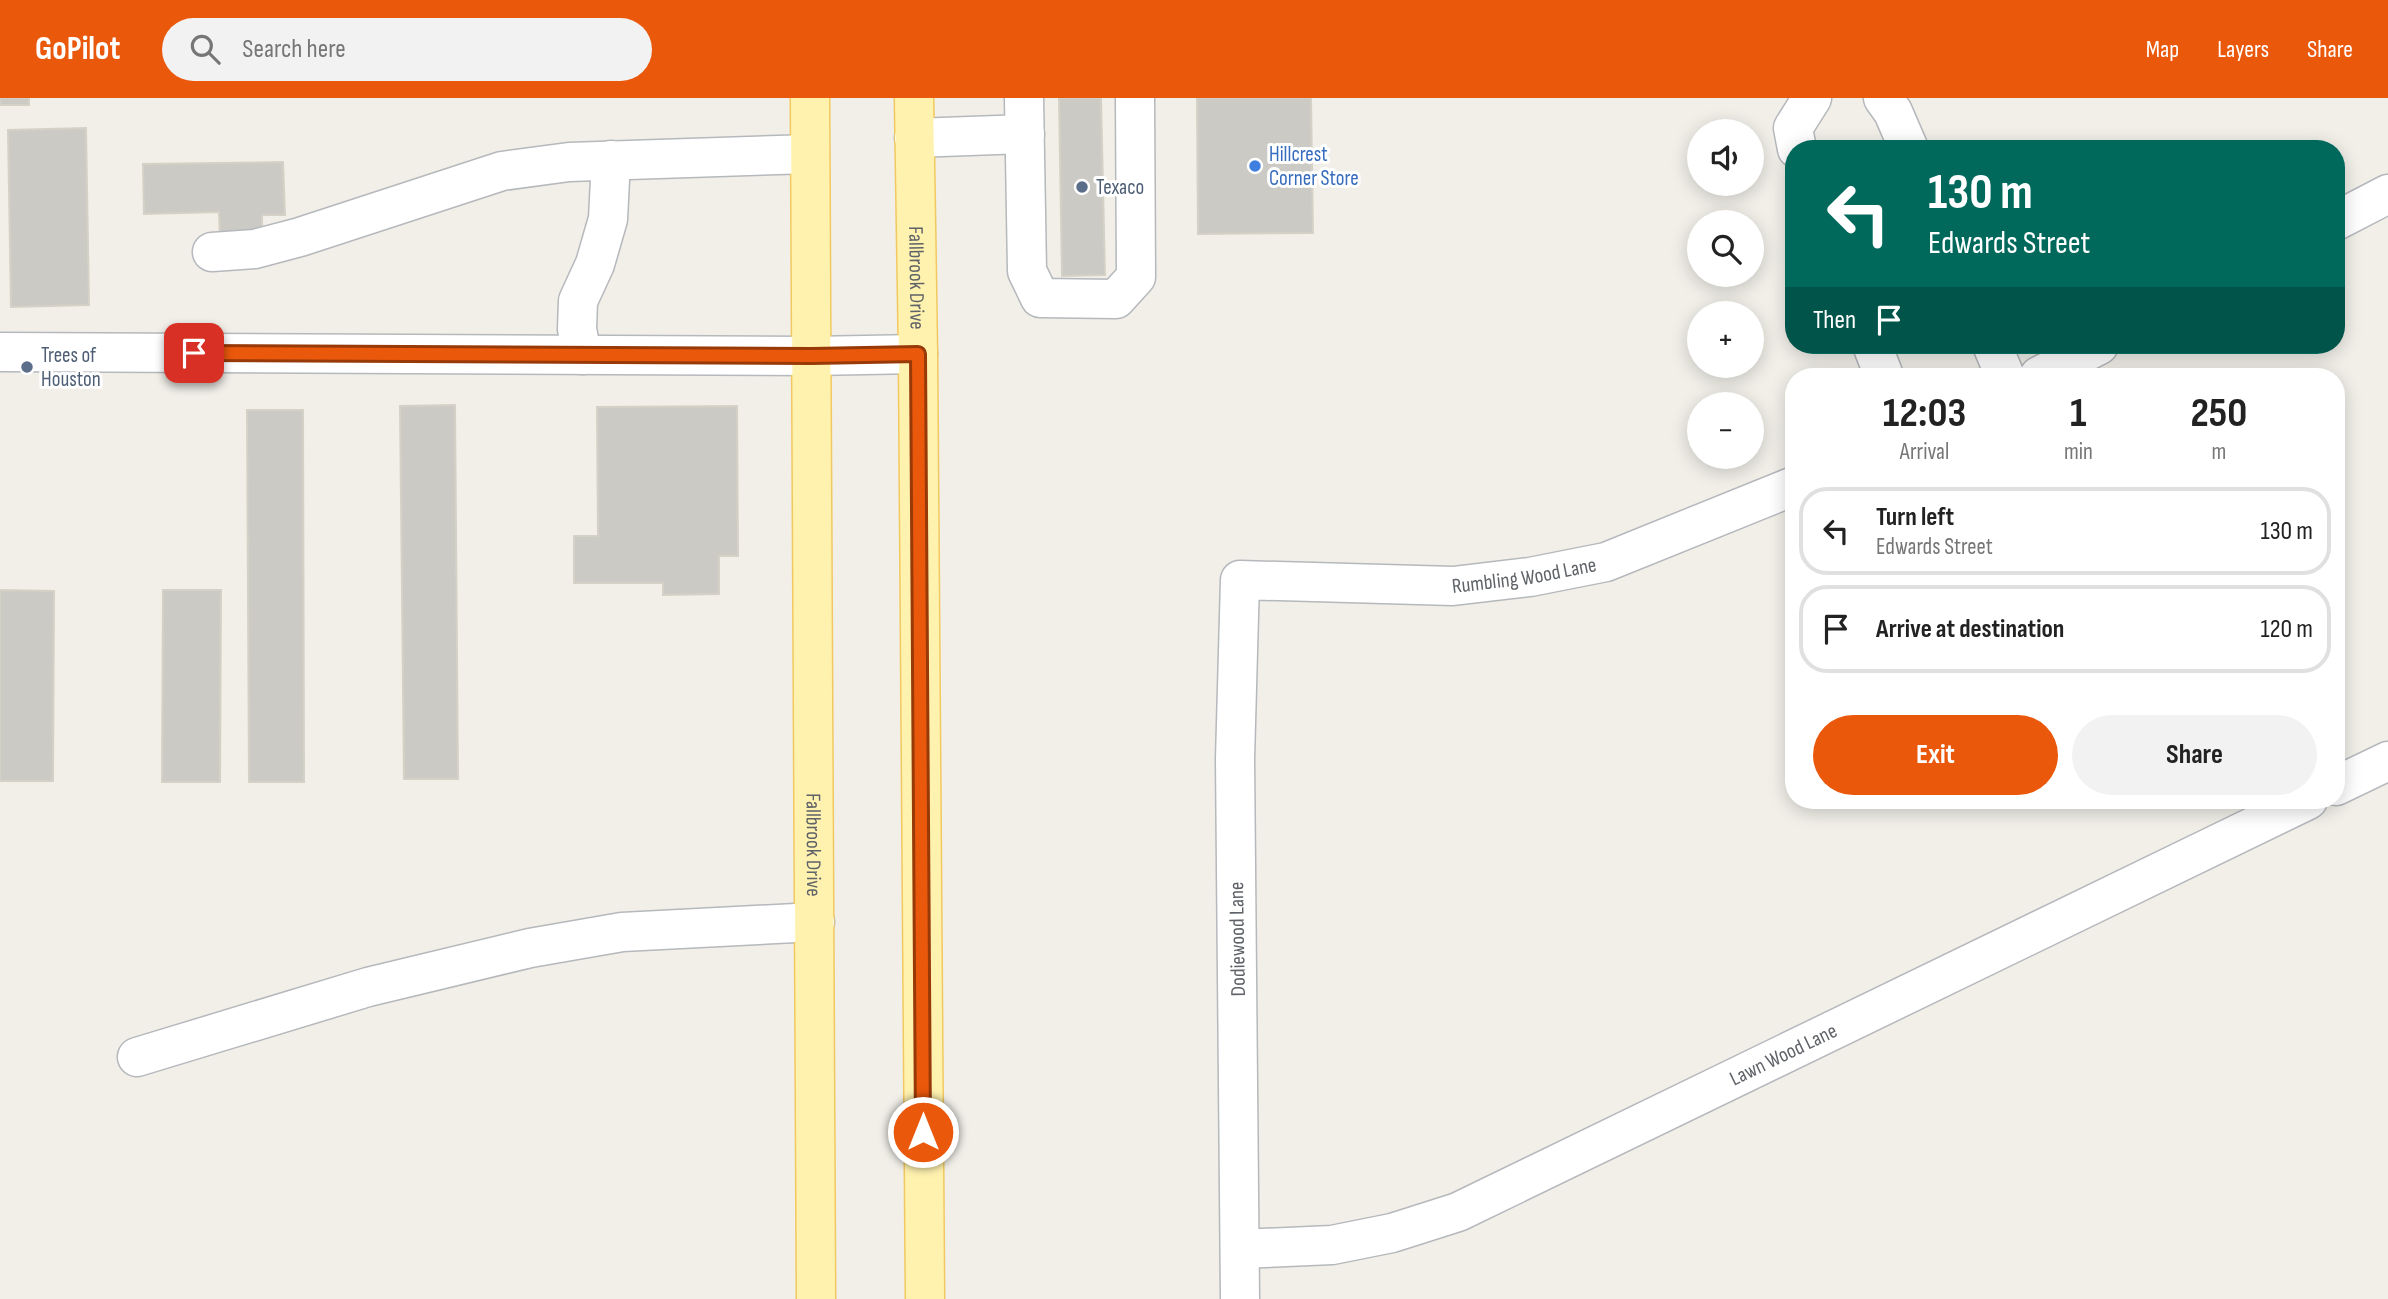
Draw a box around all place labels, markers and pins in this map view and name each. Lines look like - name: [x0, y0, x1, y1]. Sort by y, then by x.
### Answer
- place label: Hillcrest Corner Store: [1269, 142, 1359, 191]
- marker: Hillcrest Corner Store: [1247, 158, 1263, 174]
- place label: Texaco: [1096, 175, 1144, 200]
- marker: Texaco: [1074, 179, 1090, 195]
- pin: [164, 323, 224, 383]
- place label: Trees of Houston: [41, 343, 101, 392]
- marker: Trees of Houston: [19, 359, 35, 375]

